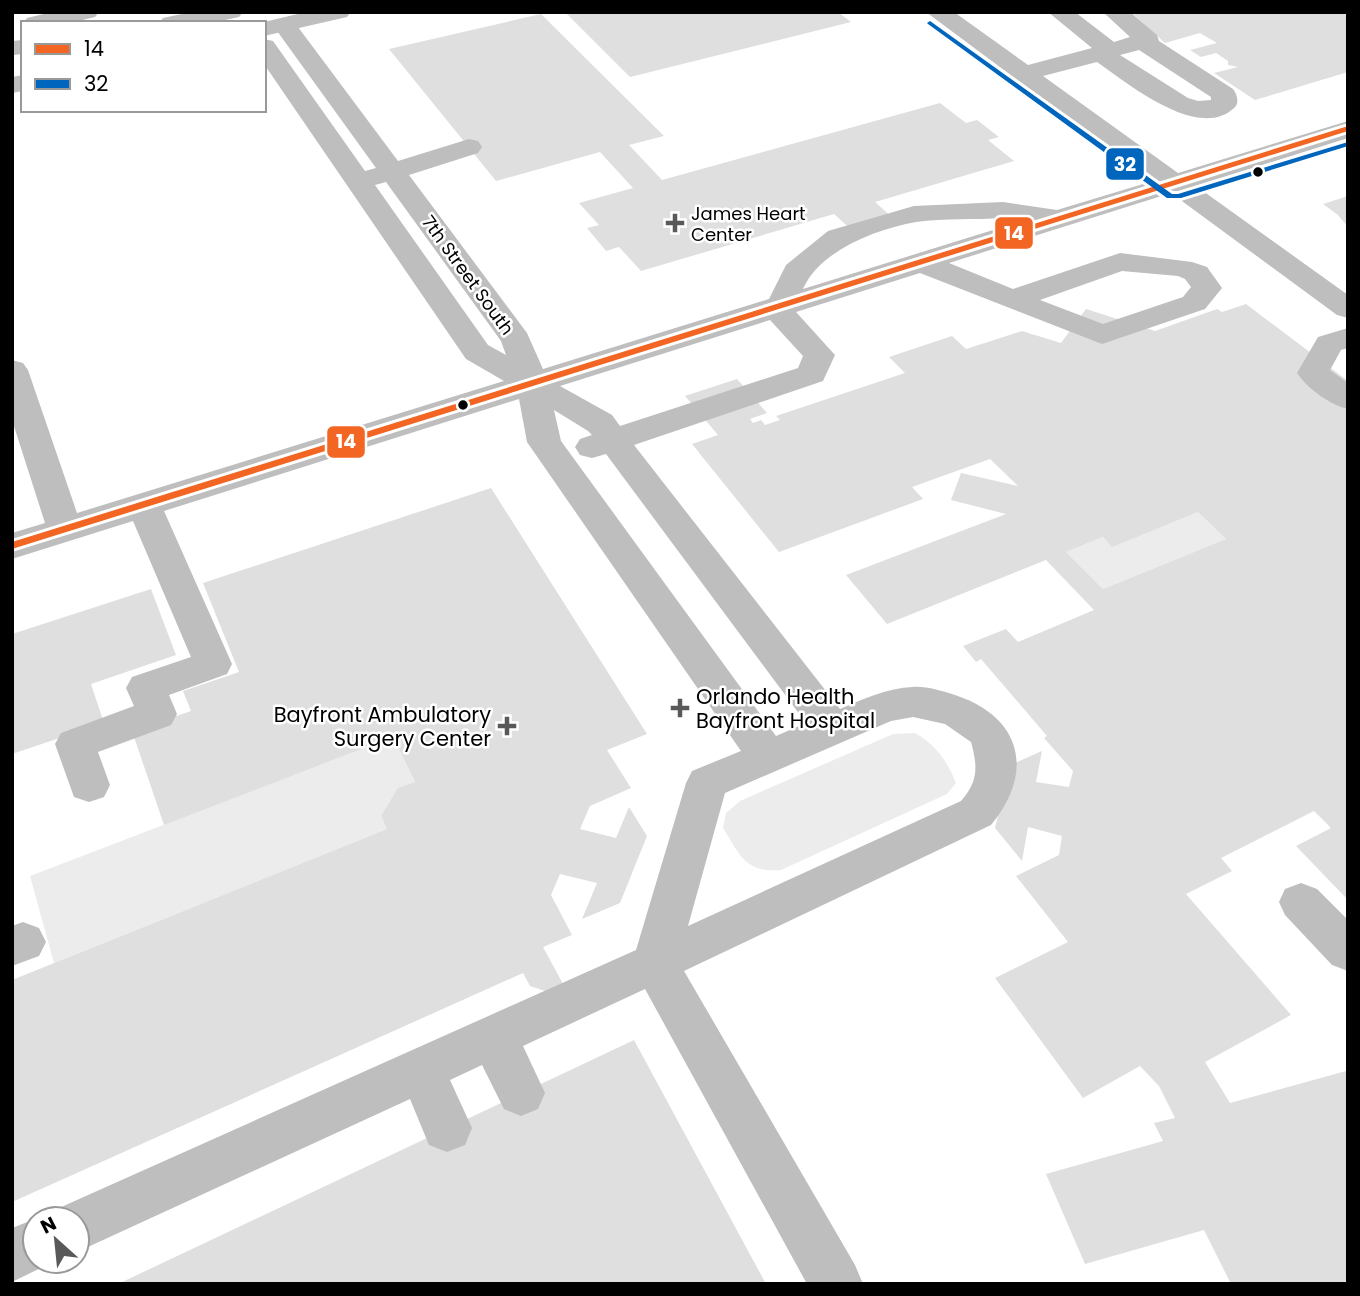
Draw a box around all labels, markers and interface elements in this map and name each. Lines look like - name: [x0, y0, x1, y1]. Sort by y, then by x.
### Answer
- legend: [21, 21, 266, 112]
- text: 14: [84, 34, 104, 63]
- text: 32: [84, 69, 108, 98]
- line badge: 32: [1105, 147, 1145, 181]
- text: 32: [1114, 151, 1136, 178]
- unlabelled marker: [1251, 165, 1265, 179]
- place label: James Heart Center: [691, 201, 806, 247]
- street label: 7th Street South: [416, 210, 520, 340]
- marker: James Heart Center: [665, 213, 685, 233]
- line badge: 14: [994, 216, 1034, 250]
- text: 14: [1004, 220, 1024, 247]
- unlabelled marker: [456, 398, 470, 412]
- line badge: 14: [326, 425, 366, 459]
- text: 14: [336, 428, 356, 455]
- place label: Orlando Health Bayfront Hospital: [696, 682, 875, 735]
- marker: Orlando Health Bayfront Hospital: [670, 698, 690, 718]
- place label: Bayfront Ambulatory Surgery Center: [274, 700, 491, 753]
- marker: Bayfront Ambulatory Surgery Center: [497, 716, 517, 736]
- north arrow: [21, 1205, 91, 1275]
- text: N: [36, 1210, 61, 1241]

